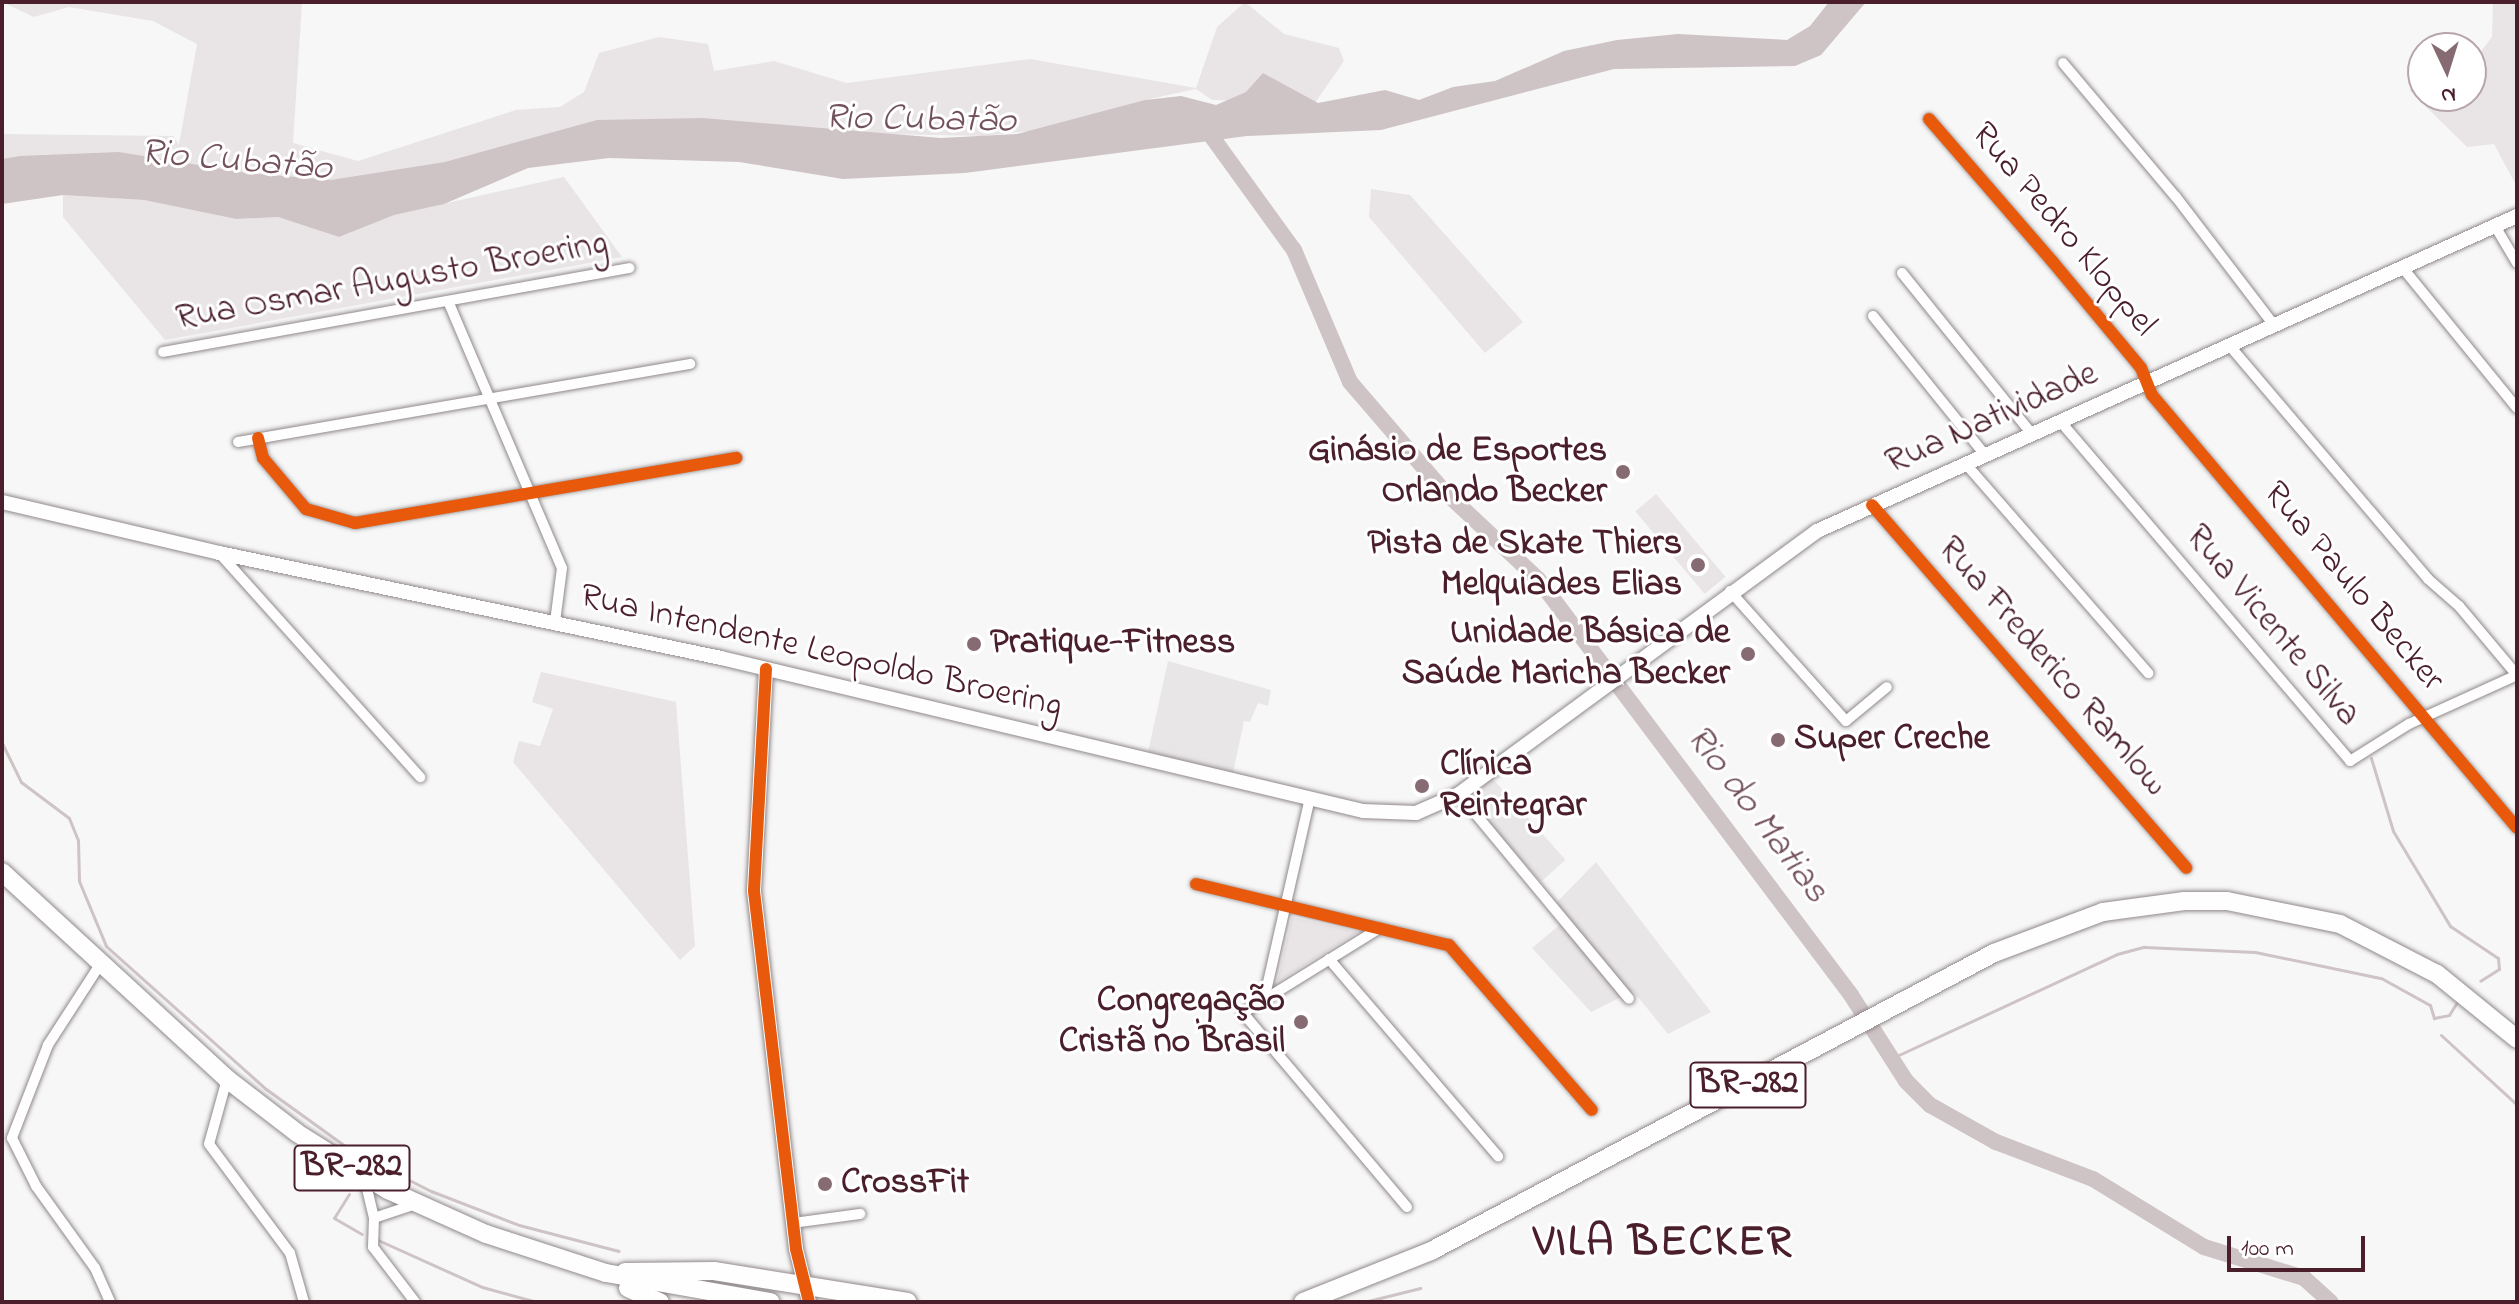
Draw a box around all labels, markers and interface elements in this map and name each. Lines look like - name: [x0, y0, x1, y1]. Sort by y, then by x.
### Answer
- north arrow: [2407, 32, 2487, 112]
- text: N: [2440, 77, 2457, 110]
- water label: Rio Cubatão: [824, 97, 1016, 145]
- street label: Rua Pedro Kloppel: [1961, 114, 2165, 346]
- water label: Rio Cubatão: [138, 131, 334, 193]
- street label: Rua Osmar Augusto Broering: [173, 223, 611, 341]
- street label: Rua Natividade: [1879, 353, 2105, 485]
- place label: Ginásio de Esportes Orlando Becker: [1308, 429, 1607, 514]
- marker: Ginásio de Esportes Orlando Becker: [1614, 463, 1632, 481]
- street label: Rua Paulo Becker: [2253, 473, 2453, 701]
- street label: Rua Vicente Silva: [2175, 516, 2369, 736]
- place label: Pista de Skate Thiers Melquiades Elias: [1367, 522, 1682, 607]
- street label: Rua Frederico Ramlow: [1927, 528, 2177, 806]
- marker: Pista de Skate Thiers Melquiades Elias: [1689, 556, 1707, 574]
- street label: Rua Intendente Leopoldo Broering: [576, 575, 1066, 729]
- place label: Unidade Básica de Saúde Maricha Becker: [1402, 611, 1730, 696]
- place label: Pratique-Fitness: [990, 622, 1235, 666]
- marker: Pratique-Fitness: [965, 635, 983, 653]
- marker: Unidade Básica de Saúde Maricha Becker: [1737, 643, 1759, 665]
- water label: Rio do Matias: [1674, 717, 1838, 913]
- place label: Super Creche: [1794, 718, 1990, 762]
- marker: Super Creche: [1769, 731, 1787, 749]
- place label: Clínica Reintegrar: [1440, 743, 1586, 828]
- marker: Clínica Reintegrar: [1411, 775, 1433, 797]
- place label: Congregação Cristã no Brasil: [1059, 979, 1285, 1064]
- marker: Congregação Cristã no Brasil: [1292, 1013, 1310, 1031]
- road number: BR-282: [1688, 1055, 1808, 1115]
- road number: BR-282: [292, 1138, 412, 1198]
- place label: CrossFit: [841, 1162, 969, 1206]
- marker: CrossFit: [816, 1175, 834, 1193]
- district label: VILA BECKER: [1533, 1217, 1793, 1269]
- scale bar: [2231, 1220, 2369, 1270]
- text: 100 m: [2241, 1232, 2294, 1267]

